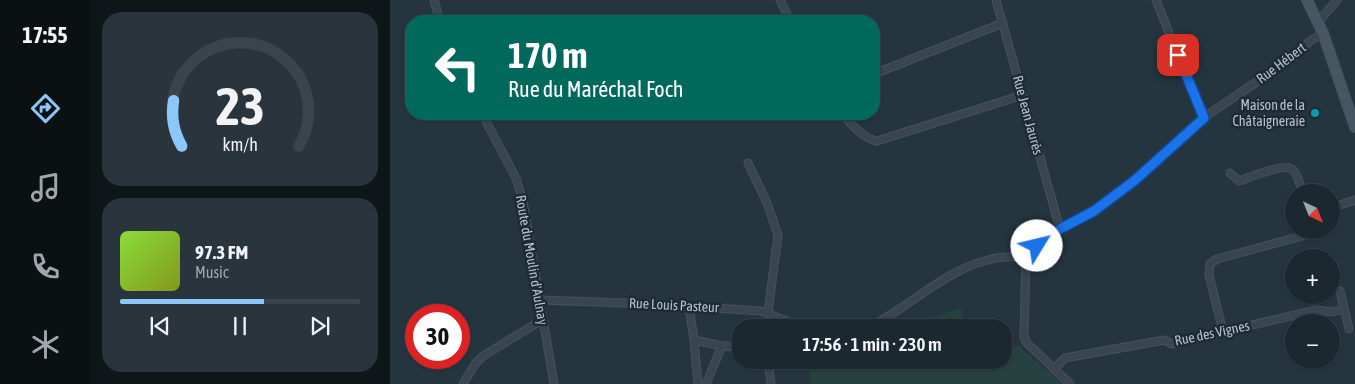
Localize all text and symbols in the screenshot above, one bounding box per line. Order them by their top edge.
text: 17:55 [22,22,68,48]
pin [1157,34,1199,76]
icon: left [425,35,490,100]
text: 170 m [508,35,587,75]
street label: Rue Hébert [1253,39,1309,87]
icon: arrive [1164,41,1192,69]
street label: Rue Jean Jaurès [1010,74,1046,156]
text: 23 [216,76,264,136]
text: Rue du Maréchal Foch [508,76,684,102]
icon: directions [28,91,63,126]
place label: Maison de la Châtaigneraie [1233,97,1305,129]
marker: Maison de la Châtaigneraie [1309,107,1321,119]
text: km/h [222,134,258,155]
icon: music [28,170,63,205]
north arrow [1285,184,1340,239]
map controls [1285,184,1340,369]
street label: Route du Moulin d'Aulnay [513,194,551,326]
position arrow [1010,219,1062,271]
text: 97.3 FM [195,241,248,263]
icon: phone [28,249,63,284]
button: + [1285,249,1340,304]
text: Music [195,263,229,281]
street label: Rue Louis Pasteur [629,295,720,315]
speed limit sign: 30 [405,304,470,369]
icon: previous [146,312,174,340]
icon: pause [226,312,254,340]
icon: next [306,312,334,340]
button: − [1285,314,1340,369]
street label: Rue des Vignes [1173,317,1251,349]
icon: climate [28,327,63,362]
text: 17:56 · 1 min · 230 m [802,333,942,355]

